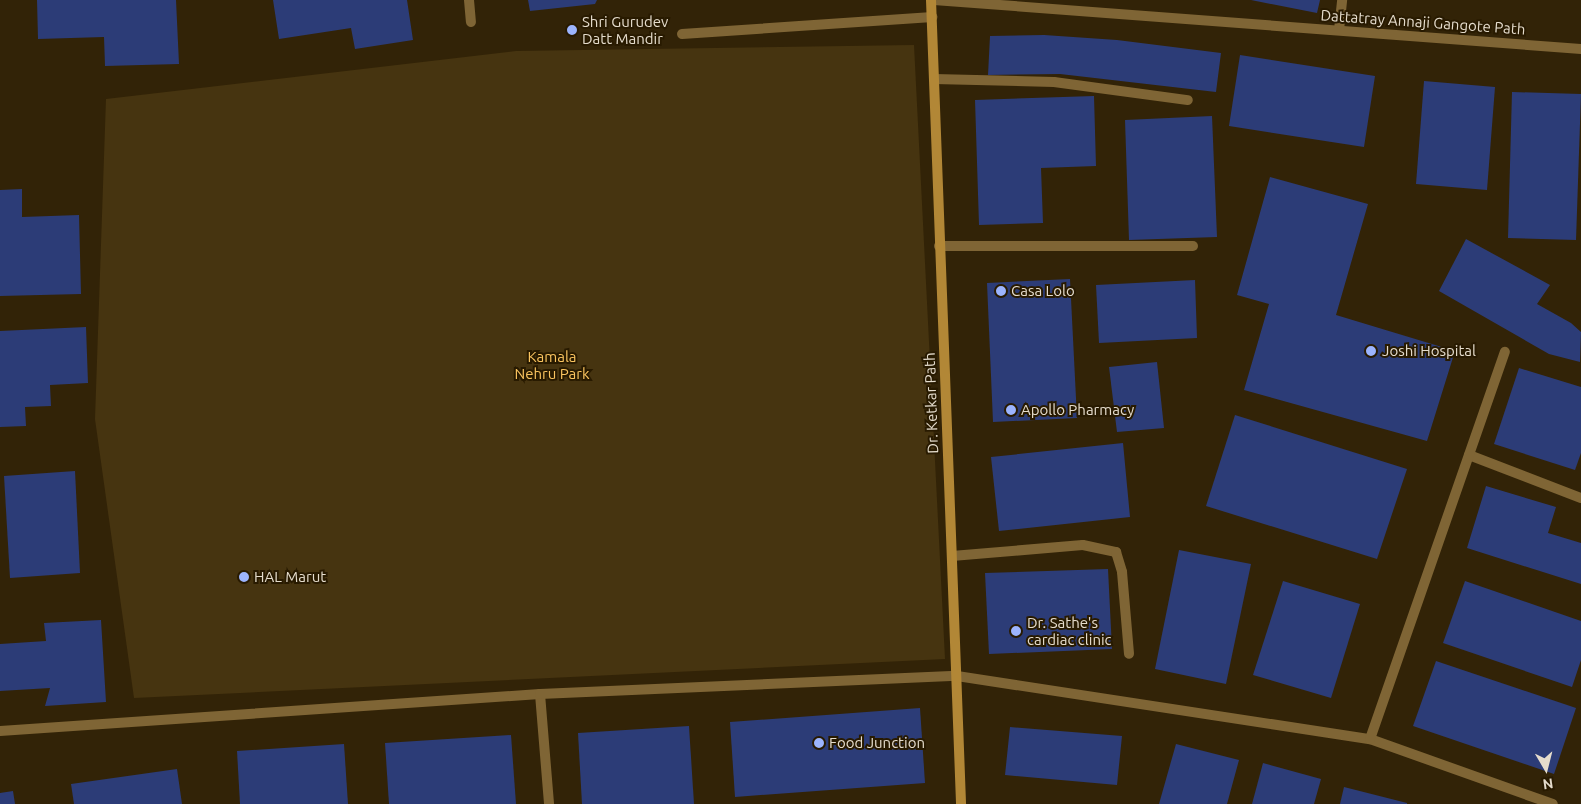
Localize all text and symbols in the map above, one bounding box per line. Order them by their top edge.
street label: Dattatray Annaji Gangote Path [1320,6,1526,38]
place label: Shri Gurudev Datt Mandir [582,12,668,47]
marker: Shri Gurudev Datt Mandir [566,24,578,36]
place label: Casa Lolo [1011,282,1075,300]
marker: Casa Lolo [995,285,1007,297]
place label: Joshi Hospital [1382,342,1476,360]
marker: Joshi Hospital [1364,344,1378,358]
park label: Kamala Nehru Park [514,347,590,382]
street label: Dr. Ketkar Path [920,352,942,454]
place label: Apollo Pharmacy [1021,401,1134,419]
marker: Apollo Pharmacy [1005,404,1017,416]
place label: HAL Marut [254,568,326,586]
marker: HAL Marut [238,571,250,583]
place label: Dr. Sathe's cardiac clinic [1027,613,1112,648]
marker: Dr. Sathe's cardiac clinic [1009,624,1023,638]
place label: Food Junction [829,734,925,752]
marker: Food Junction [813,737,825,749]
north arrow [1521,744,1571,794]
text: N [1542,775,1554,793]

